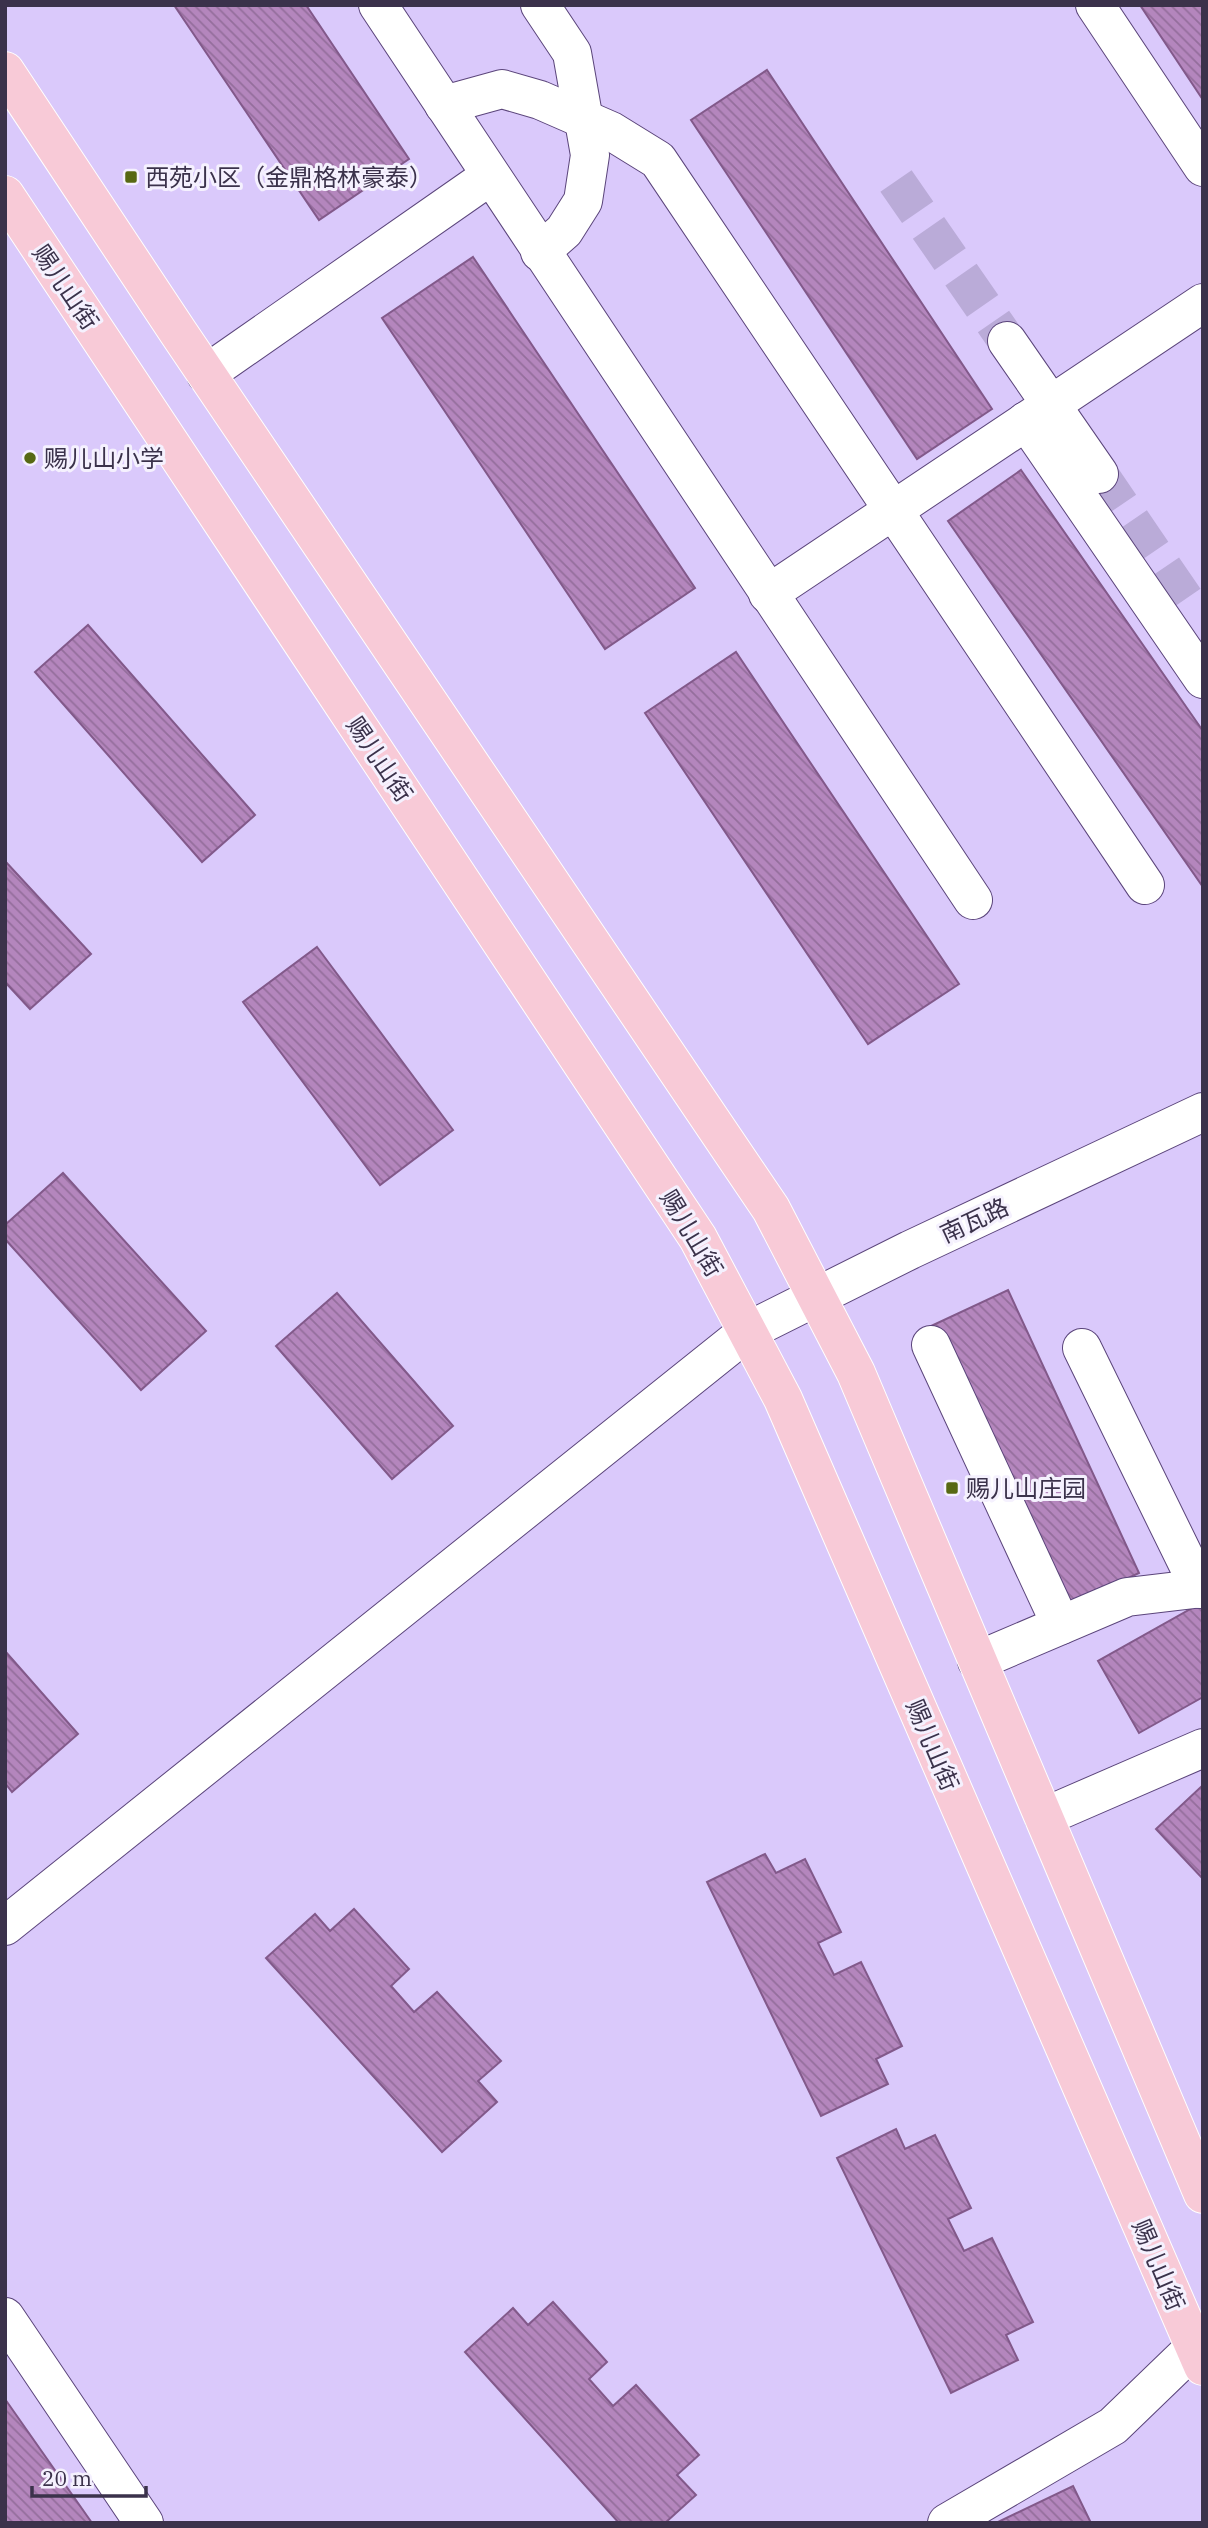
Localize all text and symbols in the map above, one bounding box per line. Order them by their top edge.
place label: 西苑小区（金鼎格林豪泰） [145,161,433,193]
marker: 西苑小区（金鼎格林豪泰） [123,169,139,185]
street label: 赐儿山街 [26,238,106,336]
place label: 赐儿山小学 [44,442,164,474]
marker: 赐儿山小学 [22,450,38,466]
street label: 赐儿山街 [340,710,420,808]
street label: 赐儿山街 [654,1184,730,1282]
street label: 南瓦路 [935,1190,1013,1250]
place label: 赐儿山庄园 [966,1472,1086,1504]
marker: 赐儿山庄园 [944,1480,960,1496]
street label: 赐儿山街 [900,1695,966,1795]
street label: 赐儿山街 [1126,2215,1192,2315]
scale bar [32,2454,145,2498]
text: 20 m [42,2464,92,2492]

